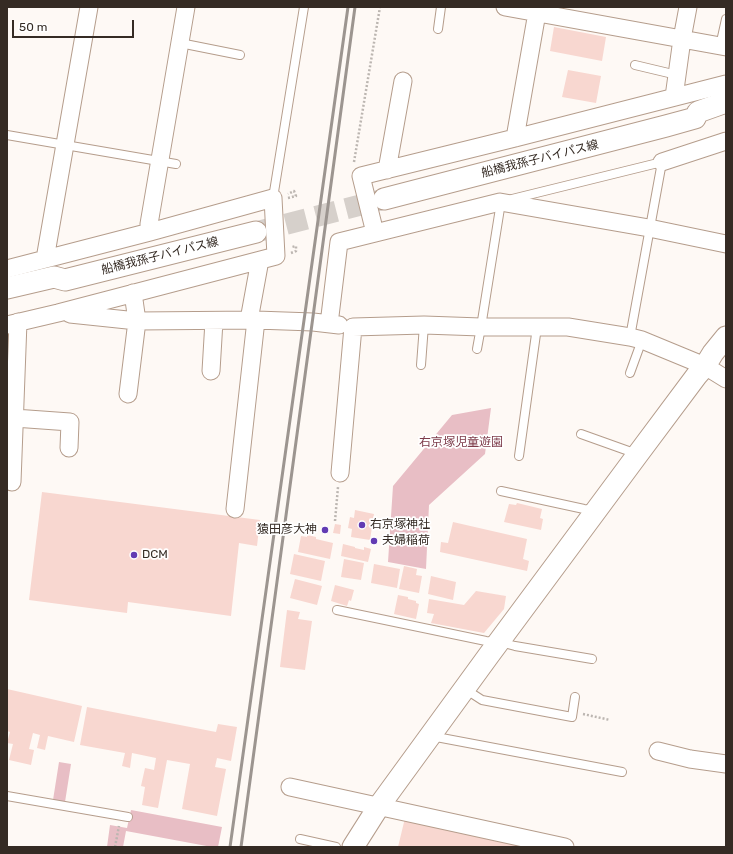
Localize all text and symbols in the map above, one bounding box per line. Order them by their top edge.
scale bar [14,12,136,38]
text: 50 m [19,20,47,34]
street label: 船橋我孫子バイパス線 [480,137,600,181]
street label: 船橋我孫子バイパス線 [100,234,220,278]
park label: 右京塚児童遊園 [419,436,503,450]
place label: 右京塚神社 [370,518,430,532]
marker: 右京塚神社 [357,520,367,530]
place label: 猿田彦大神 [257,523,317,537]
marker: 猿田彦大神 [320,525,330,535]
place label: 夫婦稲荷 [382,534,430,548]
marker: 夫婦稲荷 [369,536,379,546]
place label: DCM [142,548,168,562]
marker: DCM [129,550,139,560]

